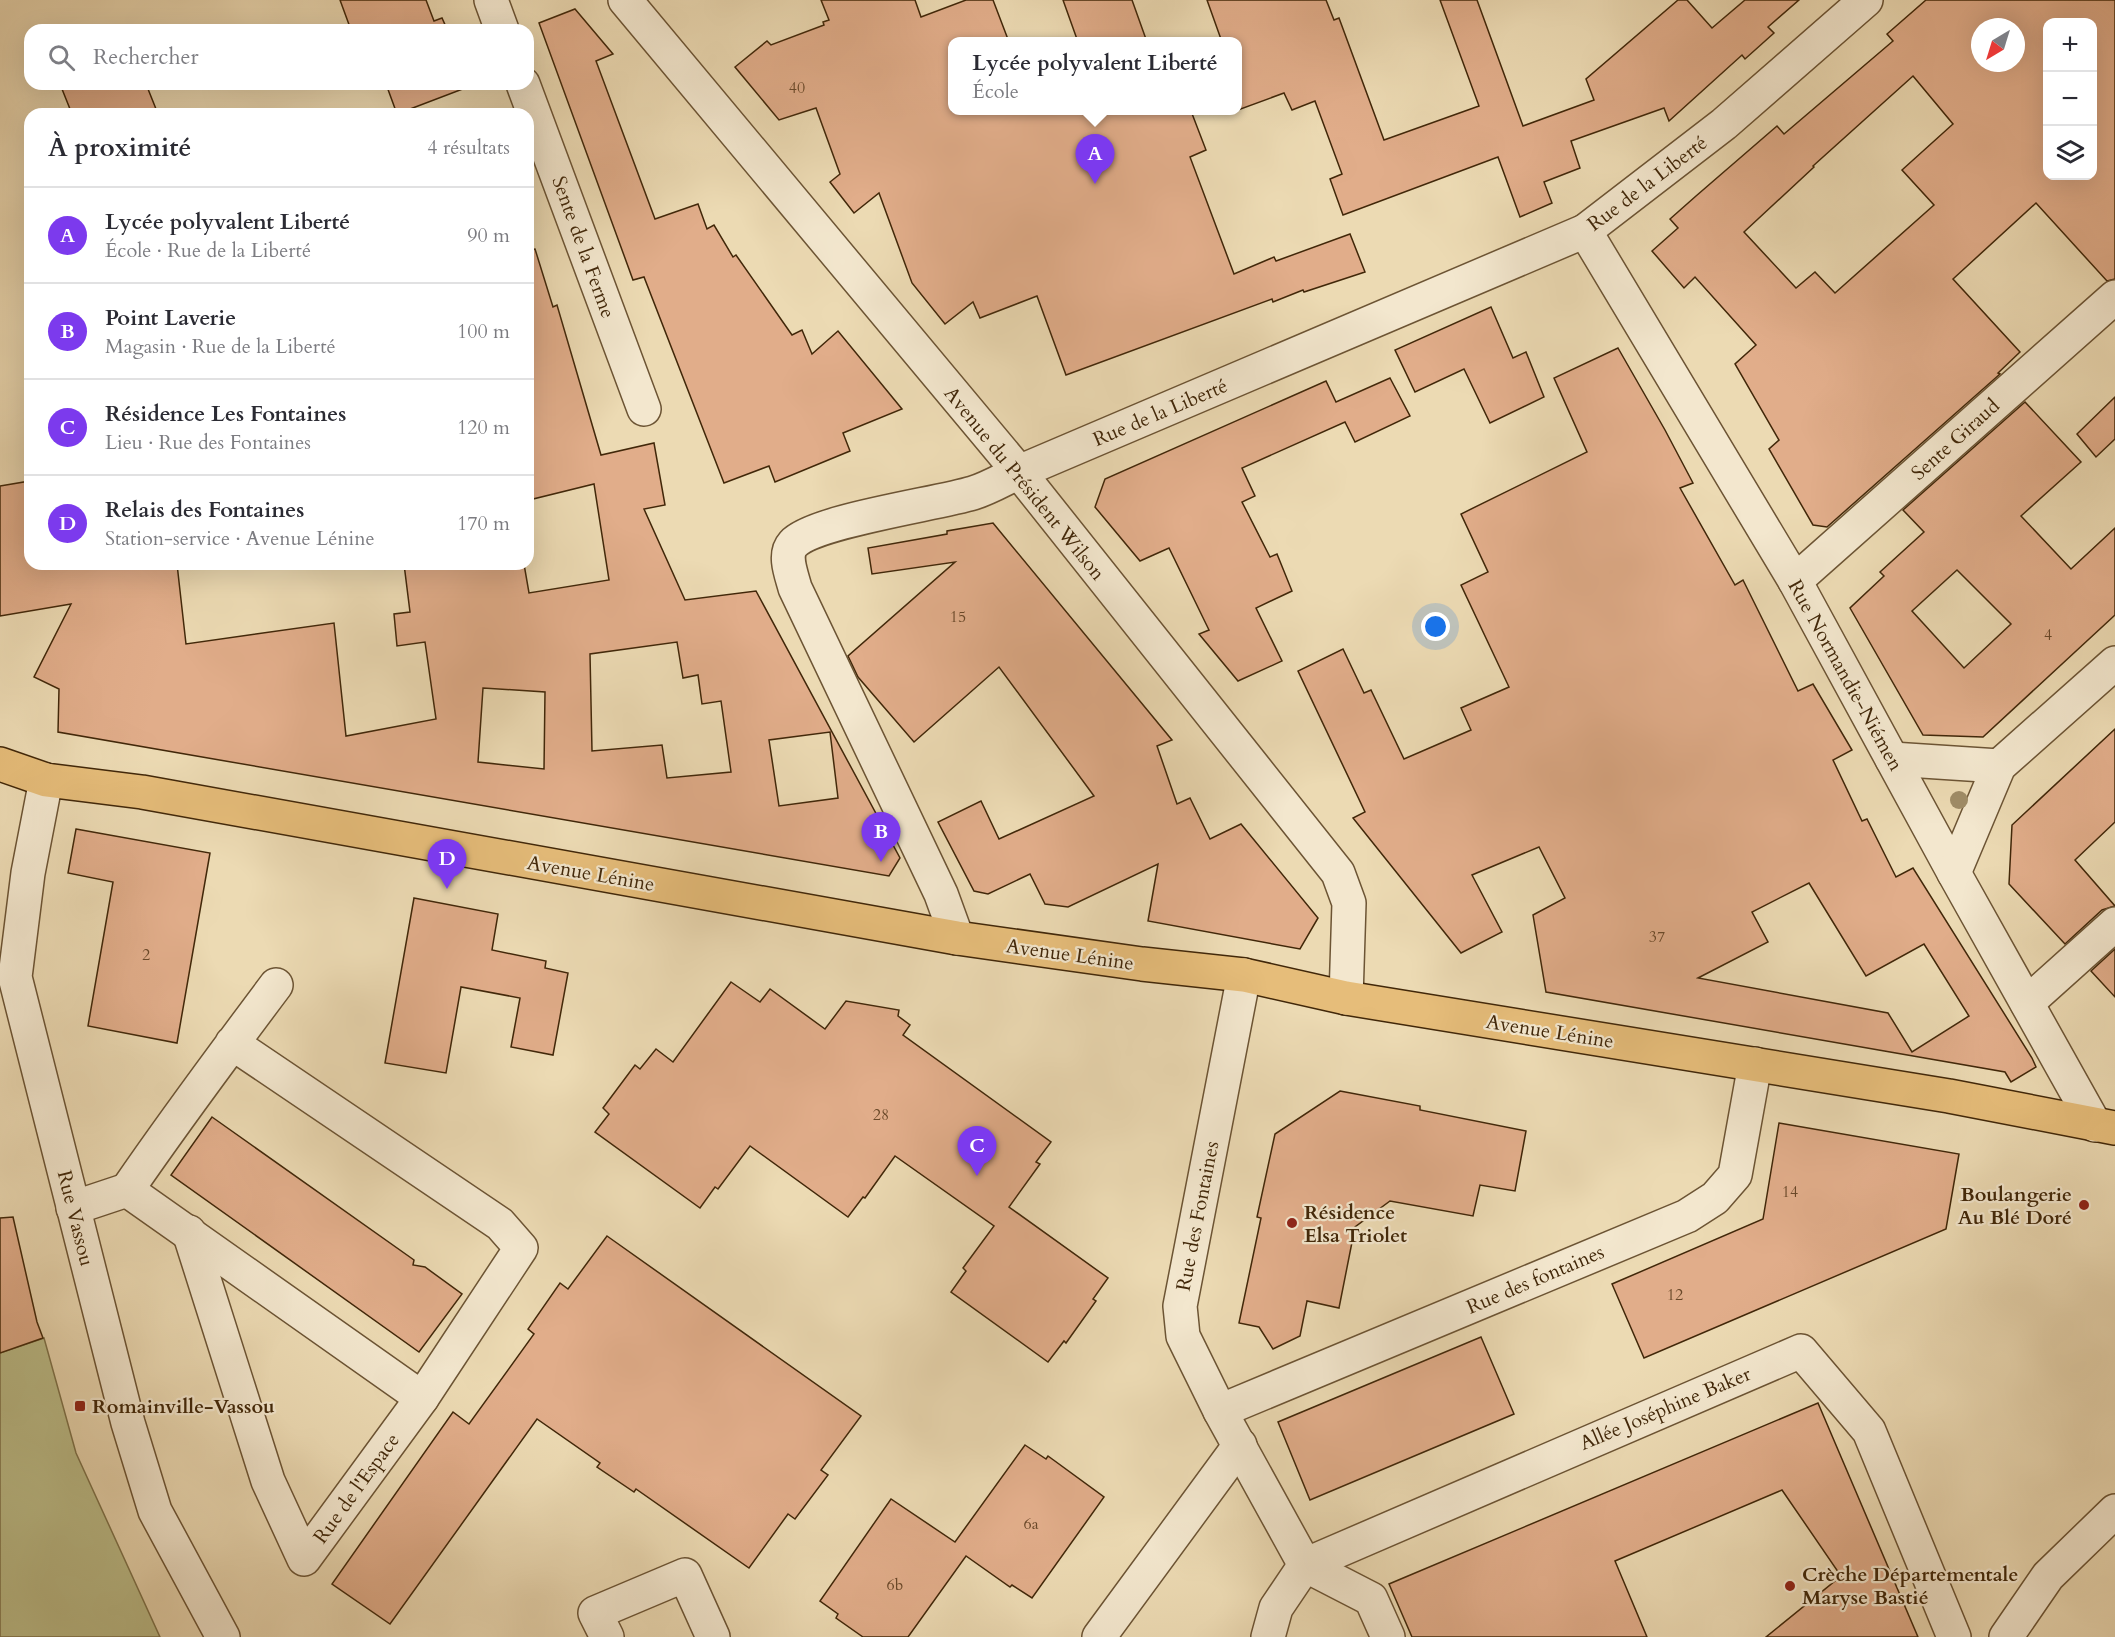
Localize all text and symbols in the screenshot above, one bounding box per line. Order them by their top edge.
north arrow [1971,18,2025,72]
map controls [2043,18,2097,180]
button: + [2043,18,2097,72]
search box [24,24,534,90]
popup [948,37,1242,115]
icon: search [45,41,78,74]
text: Rechercher [93,42,198,72]
text: Lycée polyvalent Liberté [972,48,1218,78]
button: − [2043,72,2097,126]
house number: 40 [789,77,805,99]
text: École [972,78,1019,105]
button: layers [2043,126,2097,180]
street label: Rue de la Liberté [1582,129,1713,237]
text: À proximité [48,130,191,165]
text: 4 résultats [427,134,510,161]
pin: A [1076,134,1114,184]
street label: Sente de la Ferme [545,172,622,322]
text: Lycée polyvalent Liberté [105,207,350,237]
text: A [60,222,75,249]
text: 90 m [467,222,510,249]
text: École · Rue de la Liberté [105,237,311,264]
text: Point Laverie [105,303,236,333]
text: B [60,318,75,345]
text: 100 m [457,318,510,345]
text: Magasin · Rue de la Liberté [105,333,336,360]
street label: Rue de la Liberté [1089,372,1232,453]
street label: Avenue du Président Wilson [938,381,1112,586]
street label: Sente Giraud [1905,392,2006,486]
text: Résidence Les Fontaines [105,399,346,429]
text: C [60,414,75,441]
text: 120 m [457,414,510,441]
text: Lieu · Rue des Fontaines [105,429,311,456]
text: Relais des Fontaines [105,495,304,525]
text: D [59,510,76,537]
text: 170 m [457,510,510,537]
text: Station-service · Avenue Lénine [105,525,375,552]
street label: Rue Normandie-Niémen [1782,575,1910,776]
house number: 15 [950,606,966,628]
your location [1421,612,1450,641]
house number: 4 [2044,624,2052,646]
pin: B [862,812,900,862]
pin: D [428,840,466,889]
street label: Avenue Lénine [525,849,657,898]
house number: 37 [1649,926,1665,948]
street label: Avenue Lénine [1004,932,1136,977]
house number: 2 [142,944,150,966]
street label: Avenue Lénine [1484,1008,1616,1055]
house number: 28 [873,1104,889,1126]
pin: C [958,1126,996,1176]
street label: Rue des Fontaines [1170,1139,1225,1293]
street label: Rue Vassou [51,1167,100,1269]
house number: 14 [1782,1181,1798,1203]
place label: Boulangerie Au Blé Doré [1958,1181,2072,1231]
marker: Boulangerie Au Blé Doré [2077,1198,2091,1212]
place label: Résidence Elsa Triolet [1304,1199,1407,1249]
marker: Résidence Elsa Triolet [1285,1216,1299,1230]
street label: Rue des fontaines [1462,1238,1608,1321]
house number: 12 [1667,1284,1683,1306]
street label: Allée Joséphine Baker [1575,1360,1756,1457]
place label: Romainville-Vassou [92,1393,275,1420]
marker: Romainville-Vassou [73,1399,87,1413]
street label: Rue de l'Espace [307,1428,406,1549]
house number: 6a [1023,1513,1039,1535]
place label: Crèche Départementale Maryse Bastié [1802,1561,2018,1611]
house number: 6b [887,1574,903,1596]
marker: Crèche Départementale Maryse Bastié [1783,1579,1797,1593]

